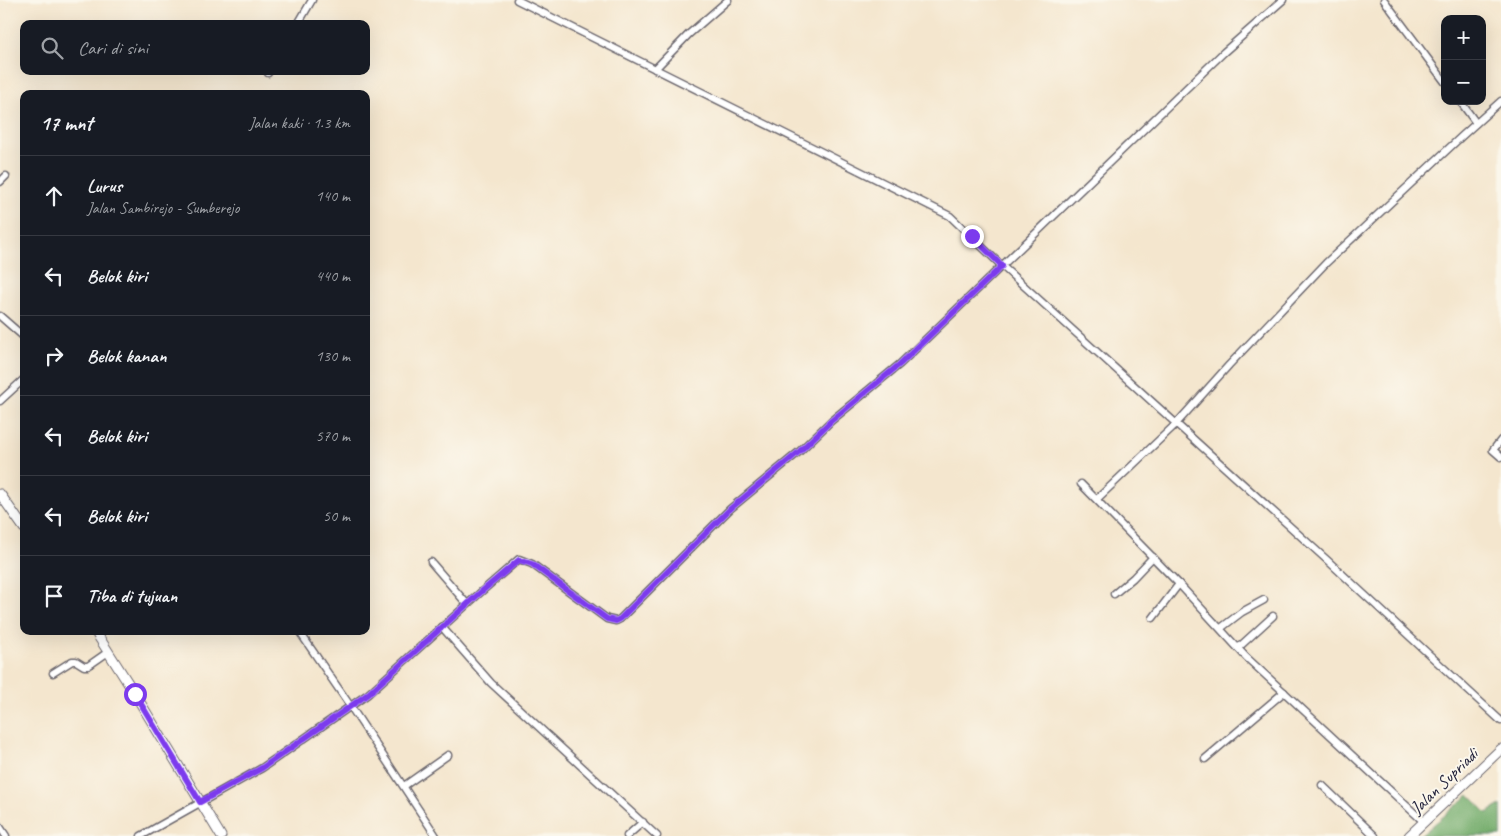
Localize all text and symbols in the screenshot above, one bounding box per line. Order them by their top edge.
map controls [1441,15,1486,105]
button: + [1441,15,1486,60]
search box [20,20,370,75]
icon: search [38,34,66,62]
text: Cari di sini [78,36,148,60]
button: − [1441,60,1486,105]
text: 17 mnt [40,110,92,136]
text: Jalan kaki · 1.3 km [249,113,350,133]
text: Lurus [87,174,122,198]
icon: ahead [40,182,68,210]
text: 140 m [316,186,350,206]
text: Jalan Sambirejo - Sumberejo [87,198,239,218]
route end [961,225,984,248]
icon: left [40,262,68,290]
text: Belok kiri [87,264,147,288]
text: 440 m [316,266,350,286]
icon: right [40,342,68,370]
text: Belok kanan [87,344,166,368]
text: 130 m [316,346,350,366]
icon: left [40,422,68,450]
text: Belok kiri [87,424,147,448]
text: 570 m [316,426,350,446]
icon: left [40,502,68,530]
text: Belok kiri [87,504,147,528]
text: 50 m [323,506,350,526]
icon: arrive [40,582,68,610]
text: Tiba di tujuan [87,584,177,608]
route start [124,683,147,706]
street label: Jalan Supriadi [1405,741,1484,819]

